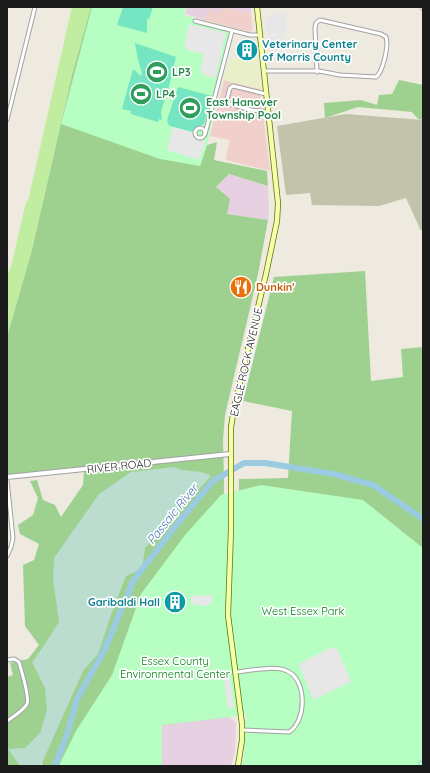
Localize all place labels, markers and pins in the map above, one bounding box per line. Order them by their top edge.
building icon: Veterinary Center of Morris County [234,37,260,63]
place label: Veterinary Center of Morris County [262,37,358,64]
sports icon: LP3 [144,59,170,85]
place label: LP3 [172,65,191,79]
sports icon: LP4 [128,81,154,107]
place label: LP4 [156,87,176,101]
sports icon: East Hanover Township Pool [177,95,203,121]
place label: East Hanover Township Pool [206,95,281,122]
restaurant icon: Dunkin' [228,274,254,300]
place label: Dunkin' [256,280,295,294]
building icon: Garibaldi Hall [162,589,188,615]
place label: Garibaldi Hall [88,595,160,609]

